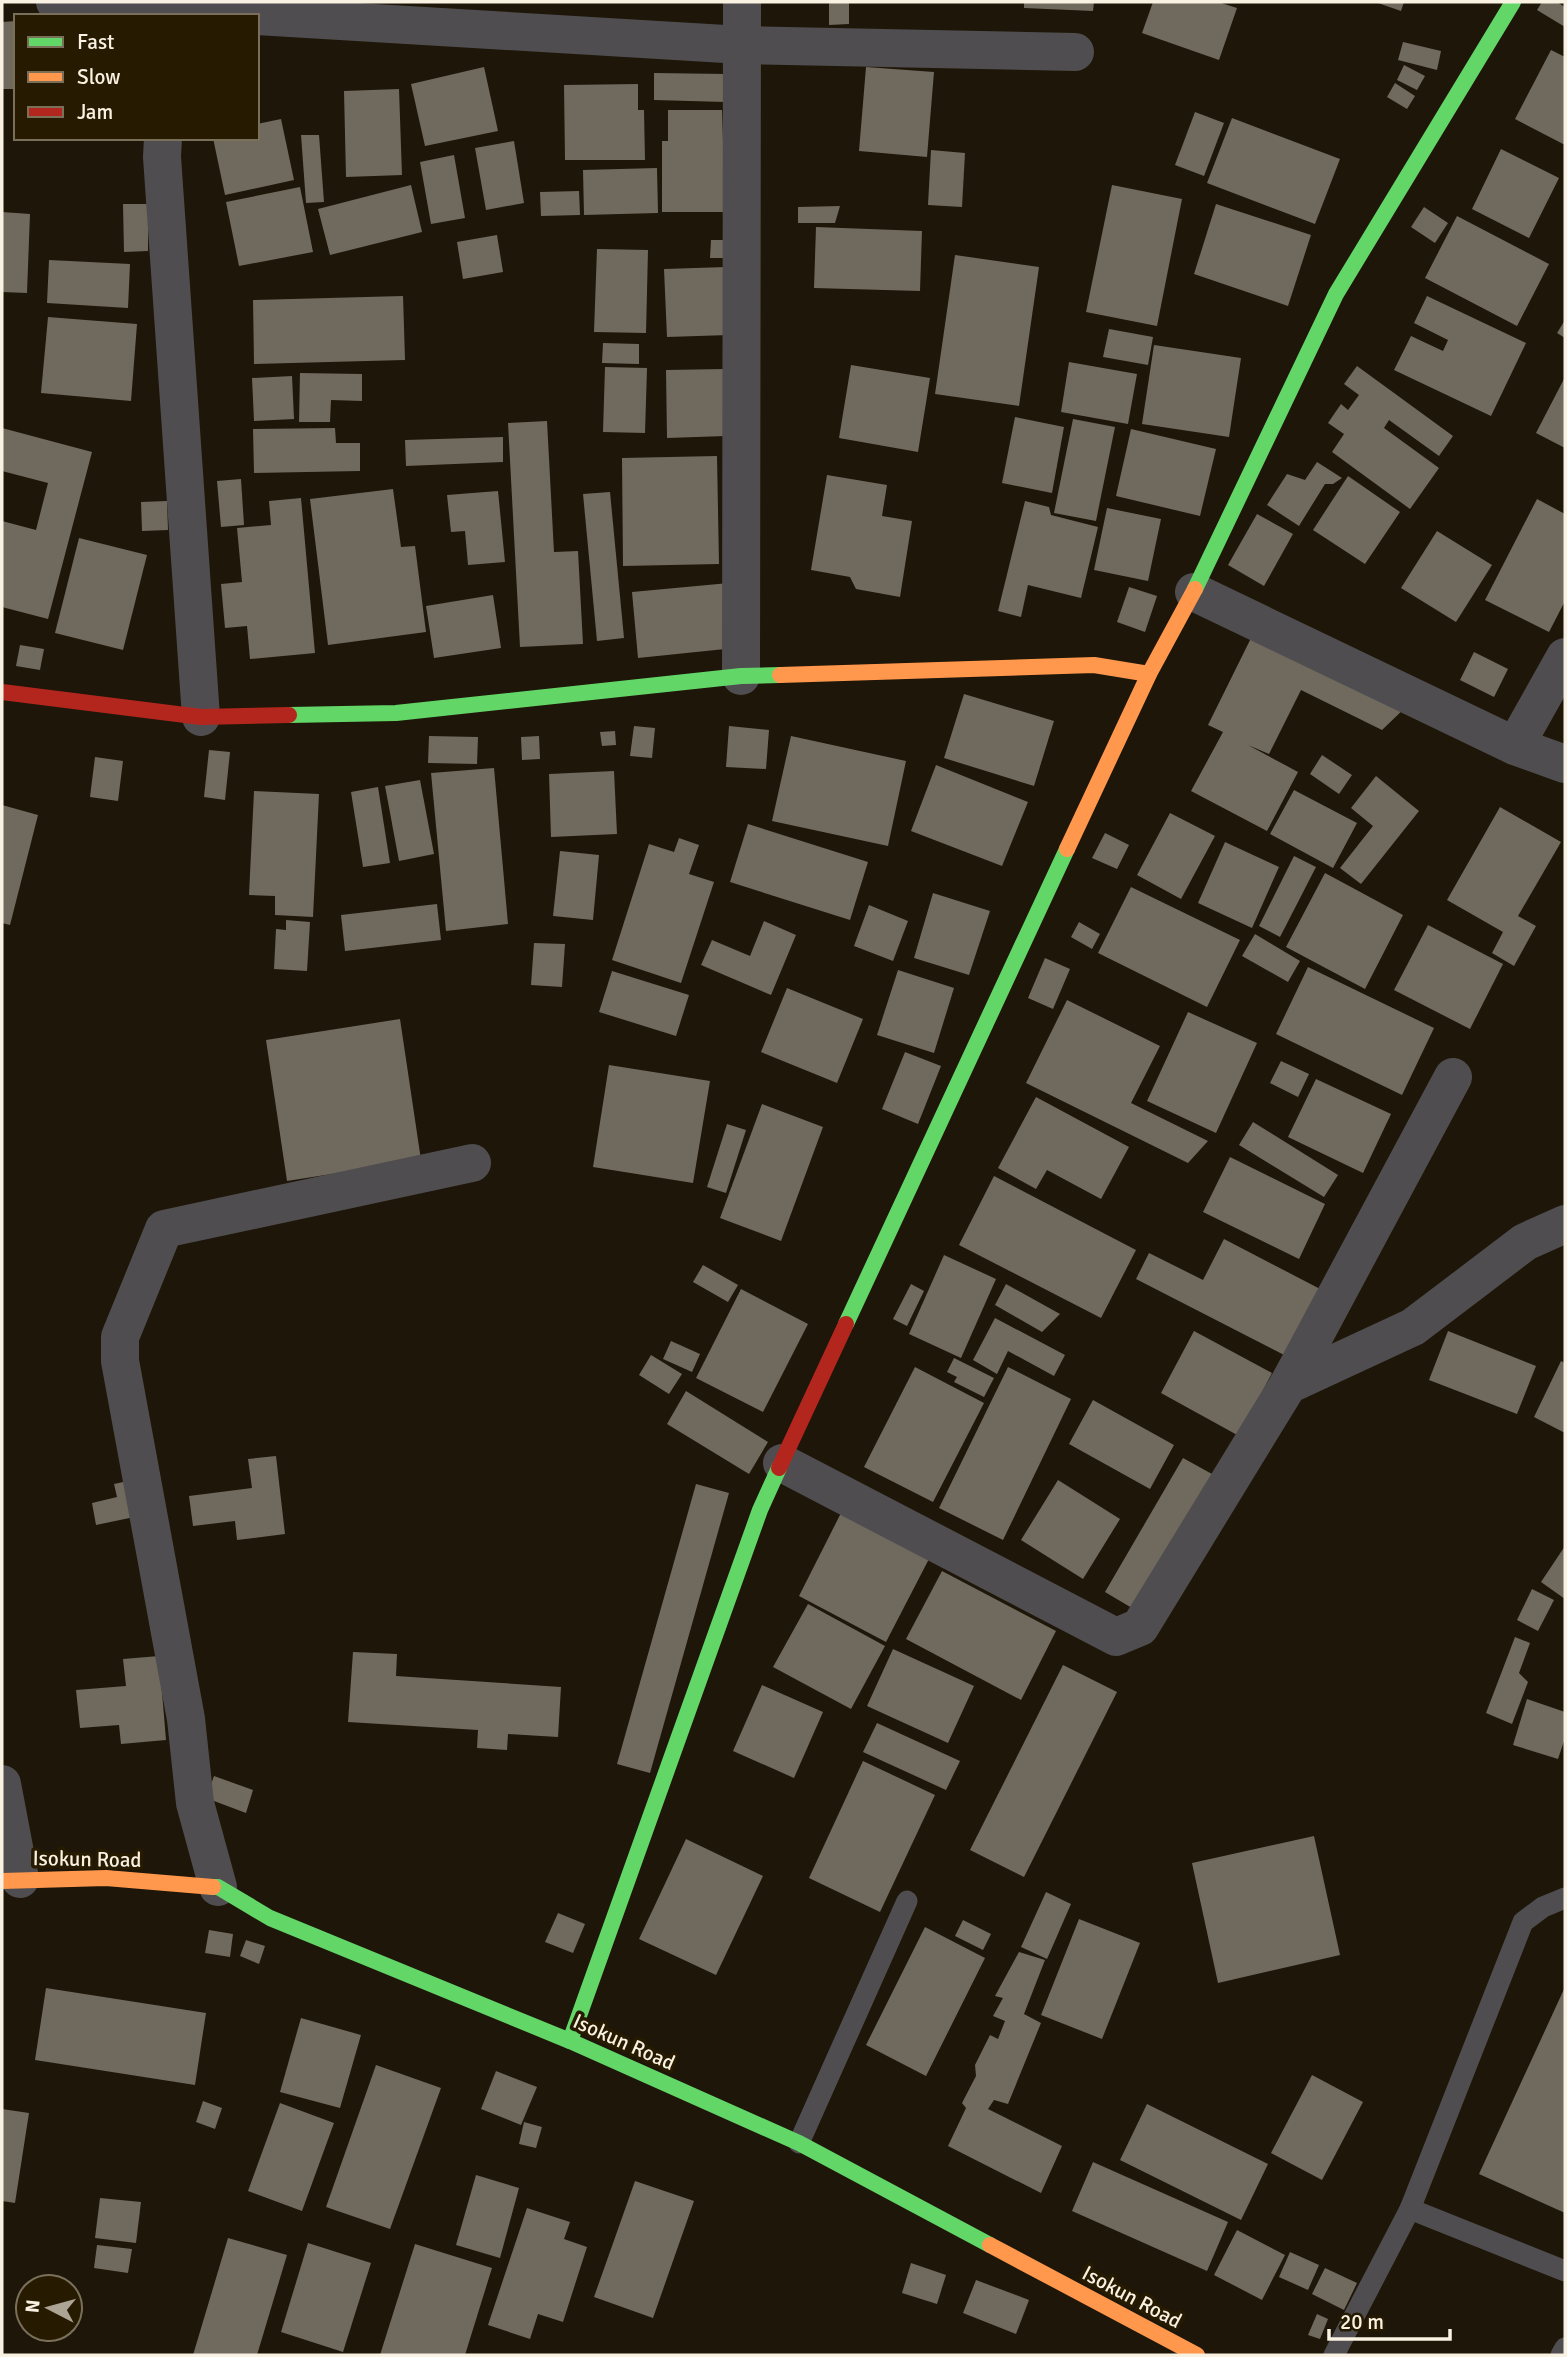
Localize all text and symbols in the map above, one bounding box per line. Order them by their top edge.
legend [14,14,259,140]
text: Fast [77,29,114,55]
text: Slow [77,64,121,90]
text: Jam [77,99,113,125]
street label: Isokun Road [32,1845,142,1873]
street label: Isokun Road [569,2008,679,2076]
street label: Isokun Road [1078,2260,1186,2334]
north arrow [14,2273,84,2343]
scale bar [1329,2298,1450,2342]
text: N [20,2299,46,2314]
text: 20 m [1340,2309,1384,2335]

